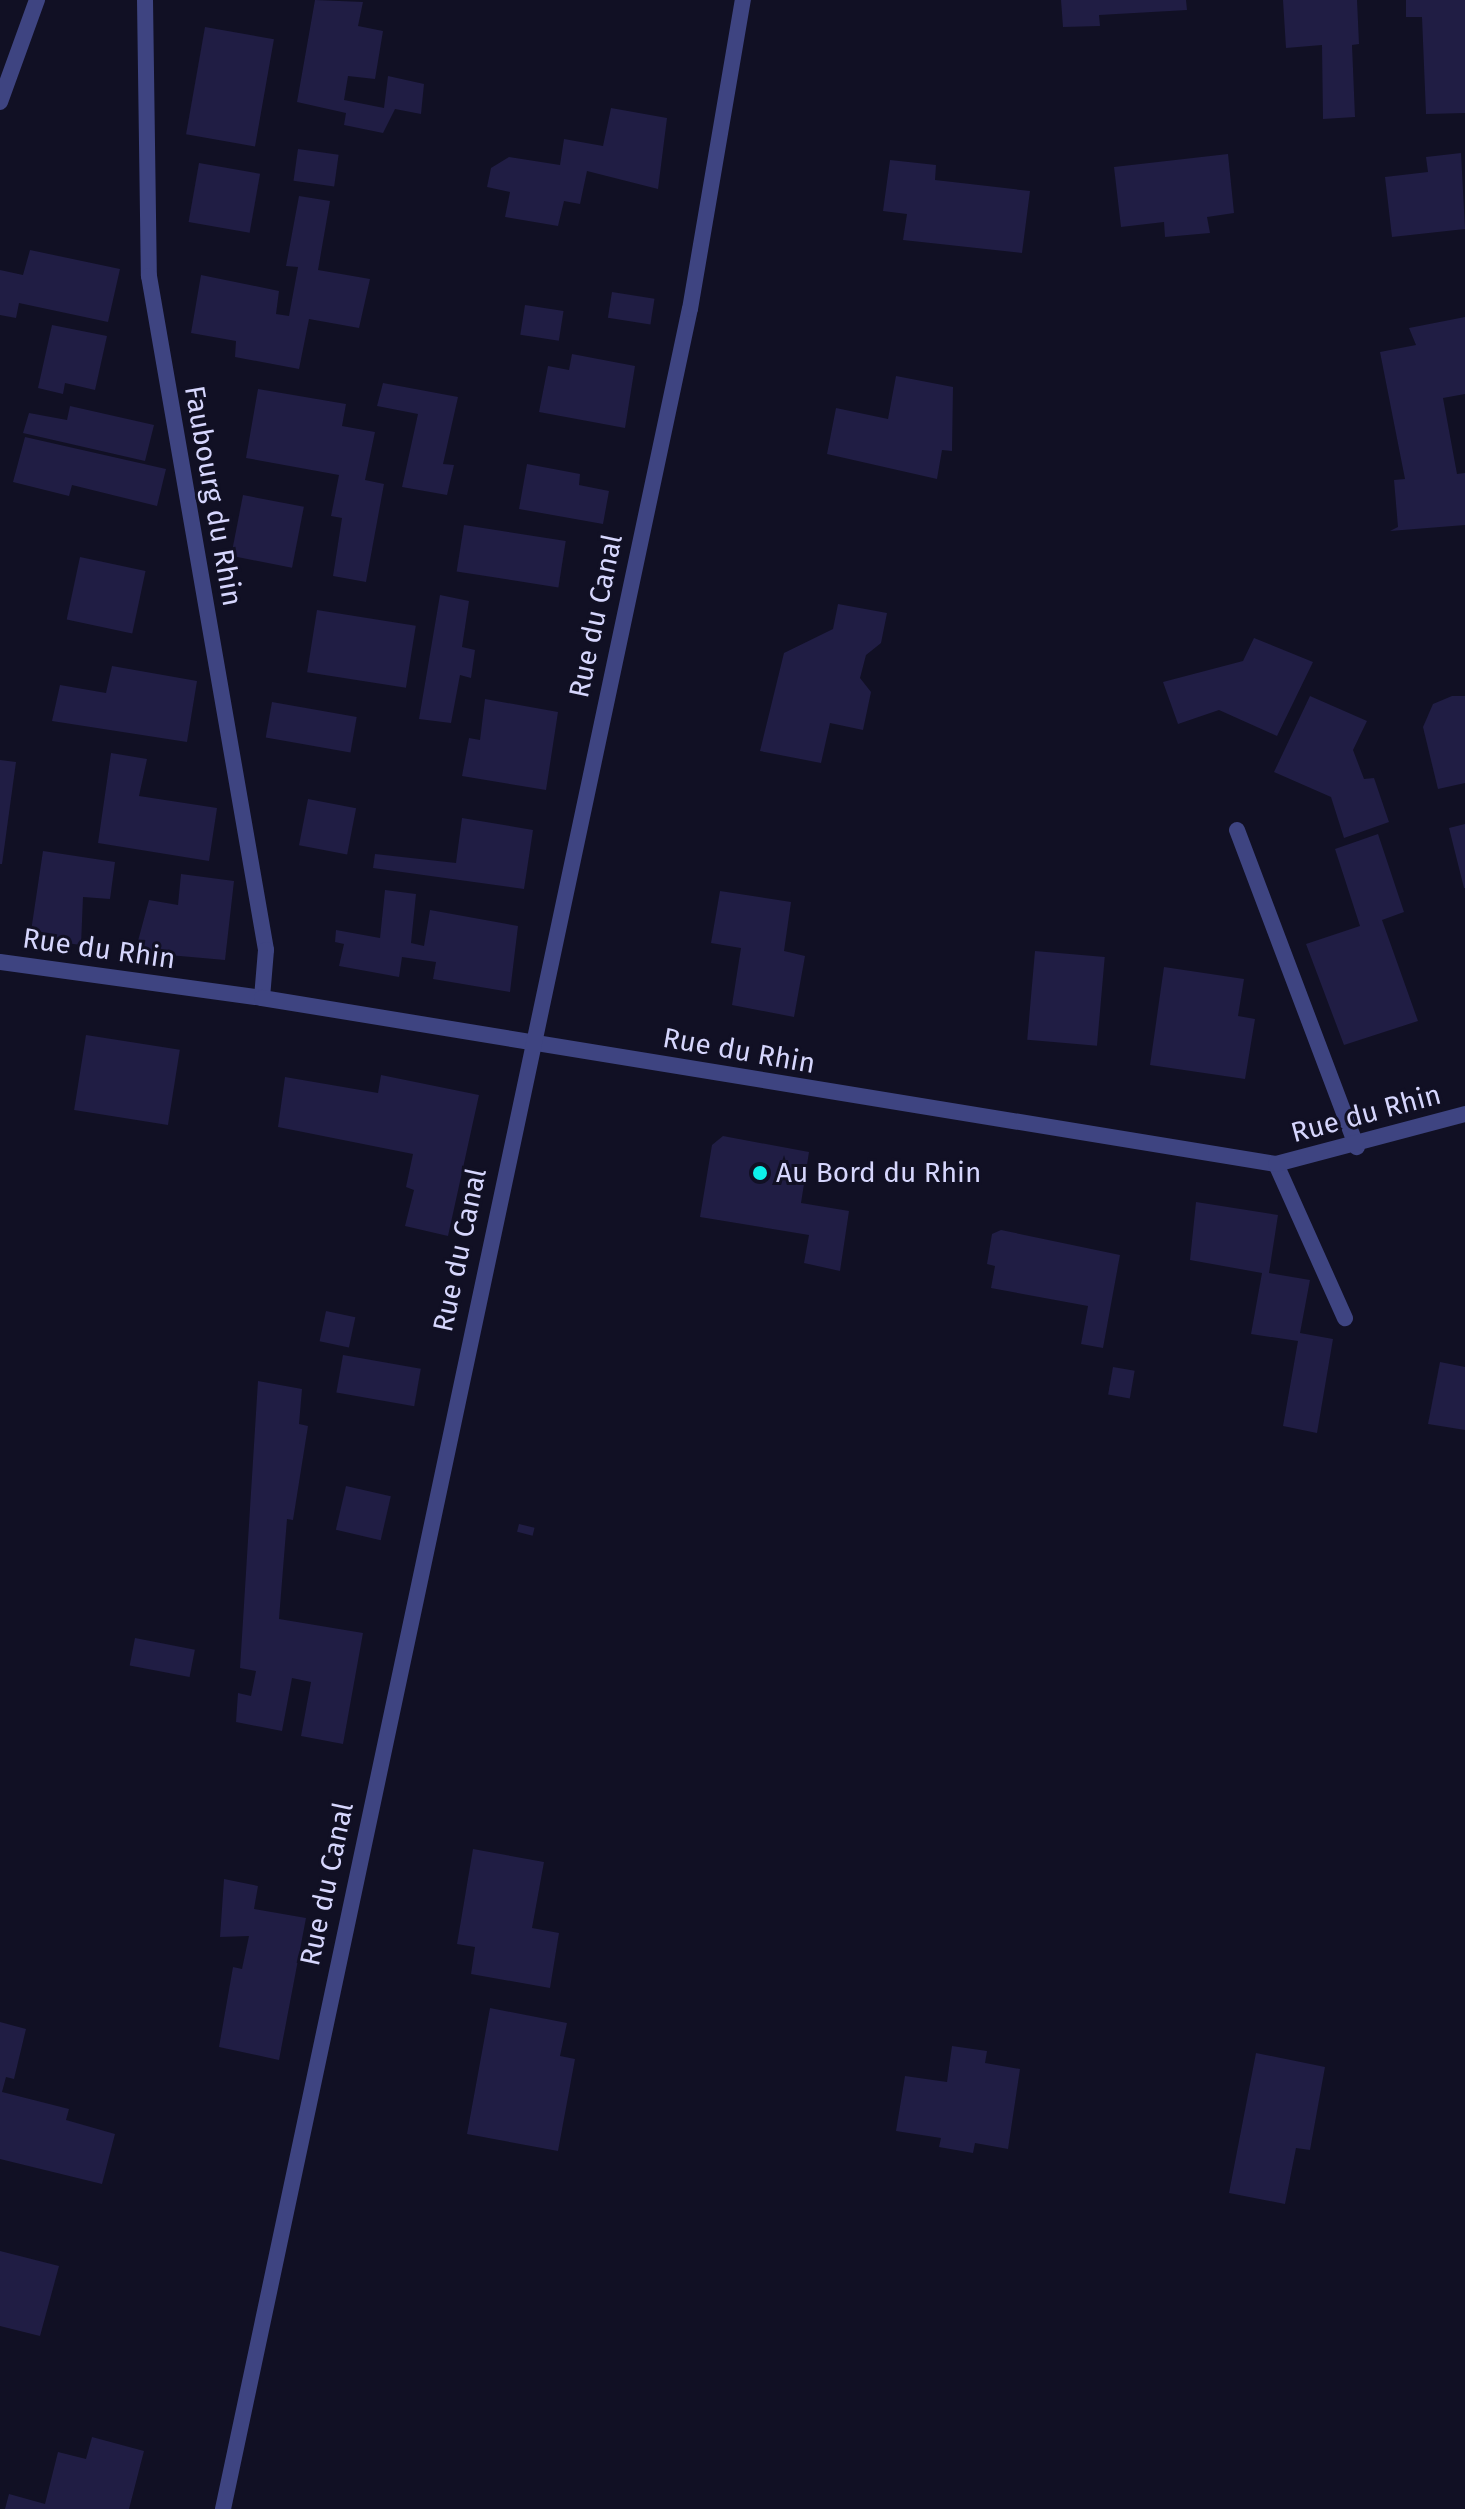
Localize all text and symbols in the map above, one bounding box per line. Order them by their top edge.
street label: Faubourg du Rhin [177,383,249,609]
street label: Rue du Canal [562,531,630,701]
street label: Rue du Rhin [20,922,178,976]
street label: Rue du Rhin [660,1021,818,1081]
street label: Rue du Rhin [1287,1078,1445,1150]
place label: Au Bord du Rhin [776,1156,981,1190]
marker: Au Bord du Rhin [751,1164,769,1182]
street label: Rue du Canal [426,1165,494,1335]
street label: Rue du Canal [293,1799,361,1969]

